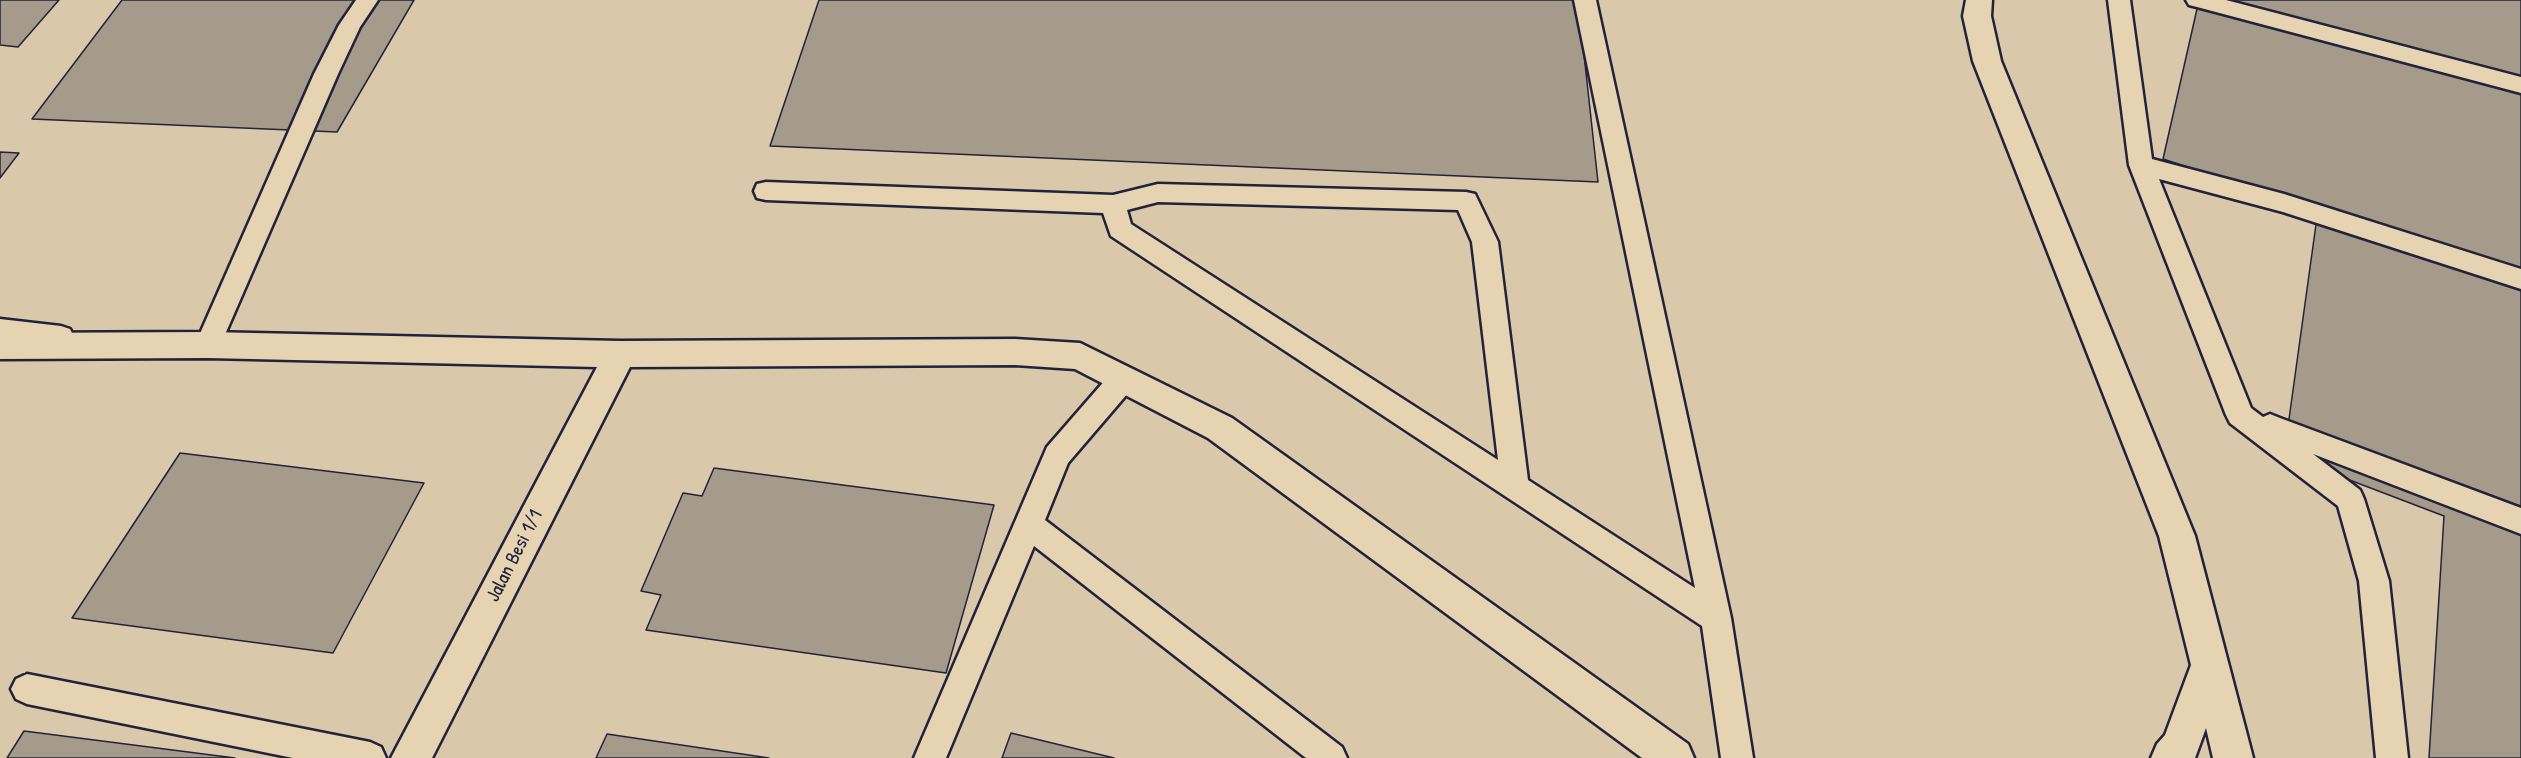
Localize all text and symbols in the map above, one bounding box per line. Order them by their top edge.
street label: Jalan Besi 1/1 [482,506,548,606]

